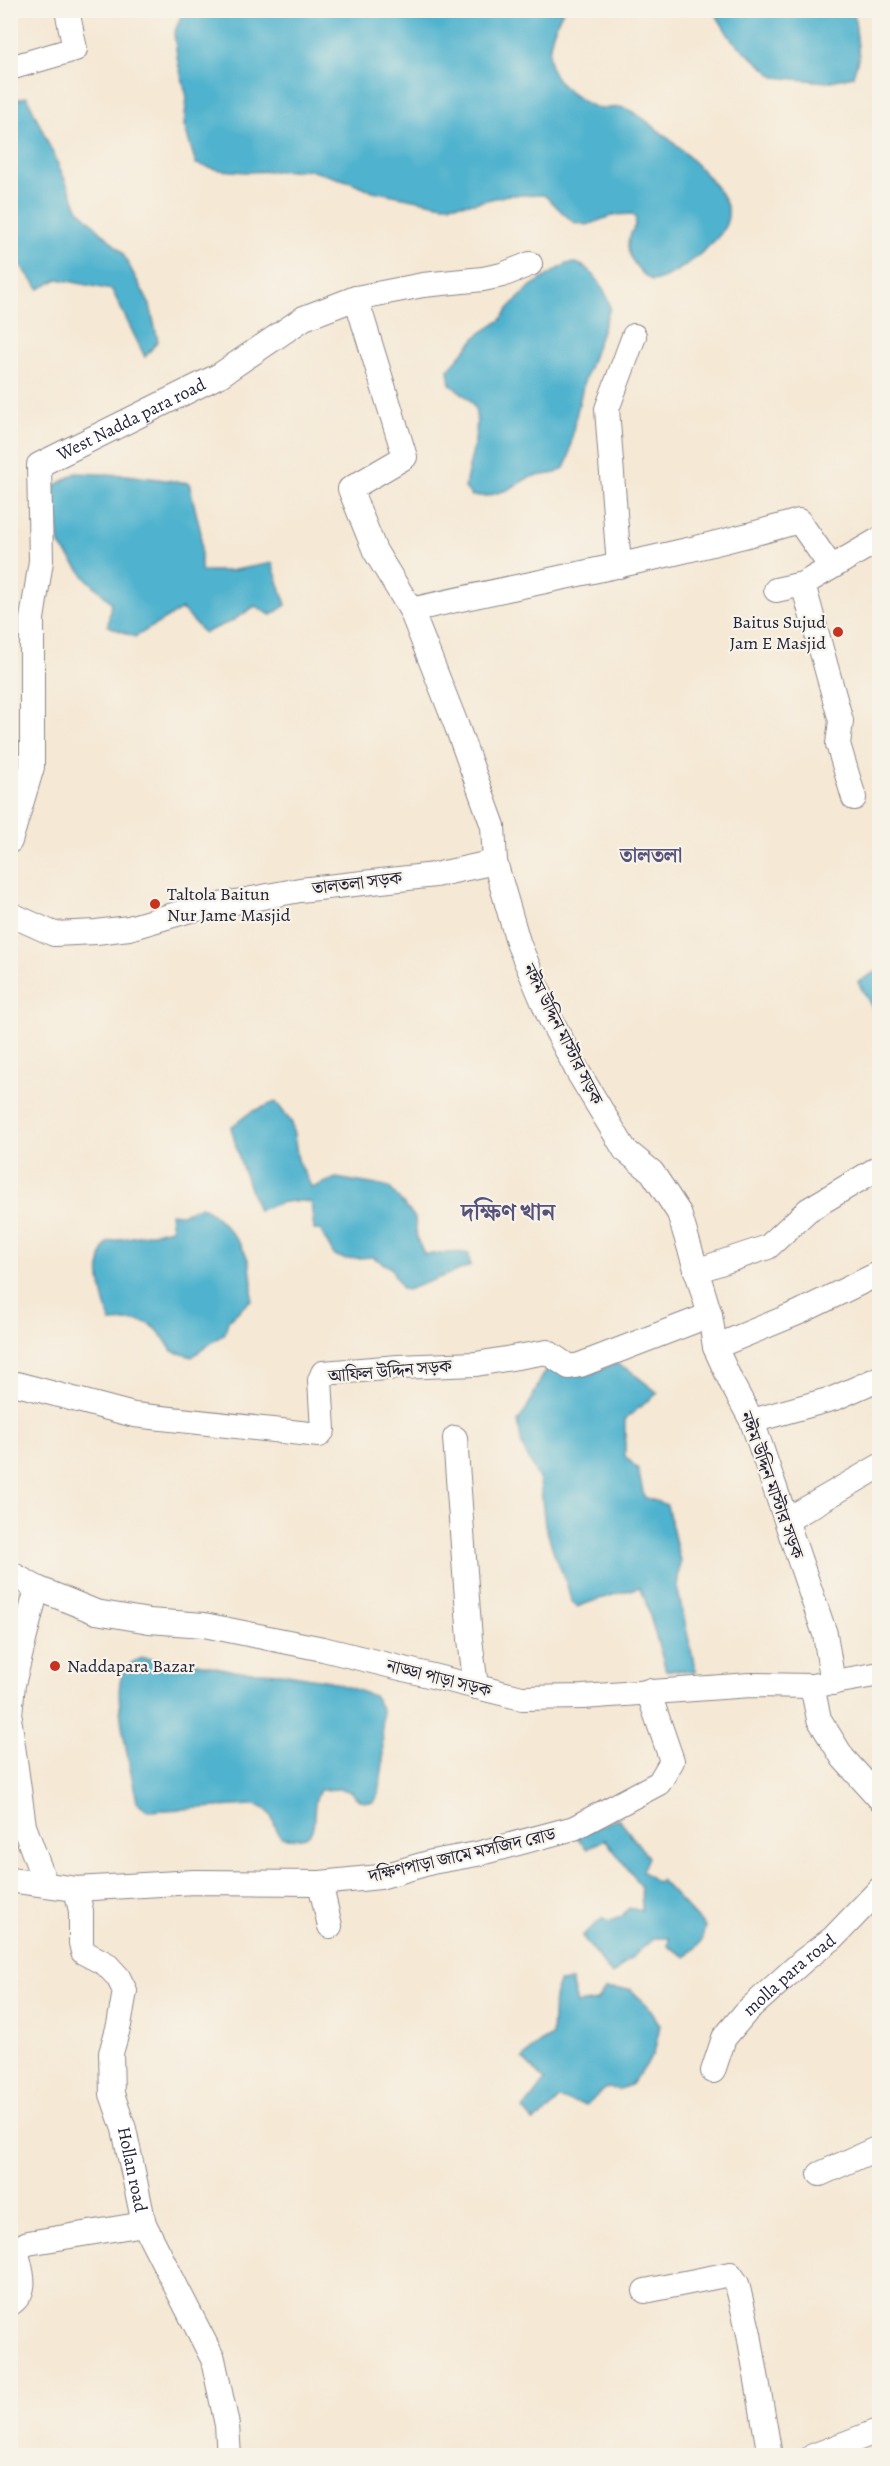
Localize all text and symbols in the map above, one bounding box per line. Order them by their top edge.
street label: West Nadda para road [52,372,210,467]
place label: Baitus Sujud Jam E Masjid [730,610,826,655]
marker: Baitus Sujud Jam E Masjid [831,625,845,639]
district label: তালতলা [619,842,682,869]
street label: তালতলা সড়ক [310,865,405,901]
place label: Taltola Baitun Nur Jame Masjid [167,882,291,927]
marker: Taltola Baitun Nur Jame Masjid [148,897,162,911]
street label: নঈম উদ্দিন মাস্টার সড়ক [517,959,609,1110]
district label: দক্ষিণ খান [460,1196,557,1228]
street label: আফিল উদ্দিন সড়ক [326,1354,454,1388]
street label: নঈম উদ্দিন মাস্টার সড়ক [734,1407,810,1563]
street label: নাড্ডা পাড়া সড়ক [383,1653,495,1703]
place label: Naddapara Bazar [67,1654,195,1678]
marker: Naddapara Bazar [48,1659,62,1673]
street label: দক্ষিণপাড়া জামে মসজিদ রোড [365,1822,559,1888]
street label: molla para road [738,1928,841,2021]
street label: Hollan road [112,2125,153,2215]

